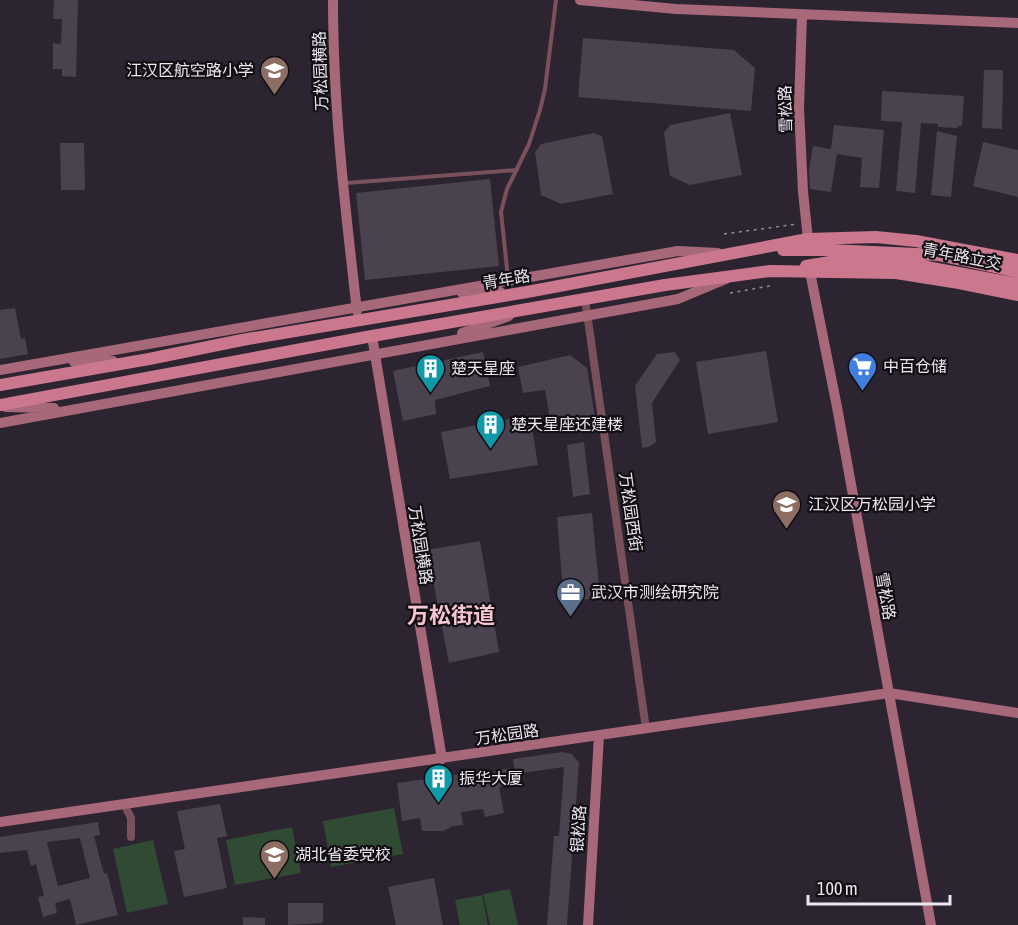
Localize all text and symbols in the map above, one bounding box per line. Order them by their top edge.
street label: 万松园横路 [310,31,330,111]
school or university icon: 江汉区航空路小学 [259,54,291,96]
place label: 江汉区航空路小学 [126,61,254,79]
street label: 雪松路 [776,85,794,133]
street label: 青年路立交 [921,240,1003,272]
street label: 青年路 [481,266,531,292]
supermarket icon: 中百仓储 [846,350,878,392]
building icon: 楚天星座 [414,352,446,394]
place label: 中百仓储 [883,357,947,375]
place label: 楚天星座 [451,359,515,377]
building icon: 楚天星座还建楼 [474,408,506,450]
place label: 楚天星座还建楼 [511,415,623,433]
street label: 万松园西街 [617,471,645,553]
school or university icon: 江汉区万松园小学 [771,488,803,530]
place label: 江汉区万松园小学 [808,495,936,513]
street label: 万松园横路 [406,504,436,586]
street label: 雪松路 [873,571,899,621]
office icon: 武汉市测绘研究院 [554,576,586,618]
place label: 武汉市测绘研究院 [591,583,719,601]
district label: 万松街道 [407,602,495,628]
street label: 万松园路 [474,721,540,747]
building icon: 振华大厦 [422,762,454,804]
place label: 振华大厦 [459,769,523,787]
street label: 银松路 [567,804,589,854]
school or university icon: 湖北省委党校 [258,838,290,880]
place label: 湖北省委党校 [295,845,391,863]
scale bar [808,868,950,906]
text: 100 m [817,878,858,899]

